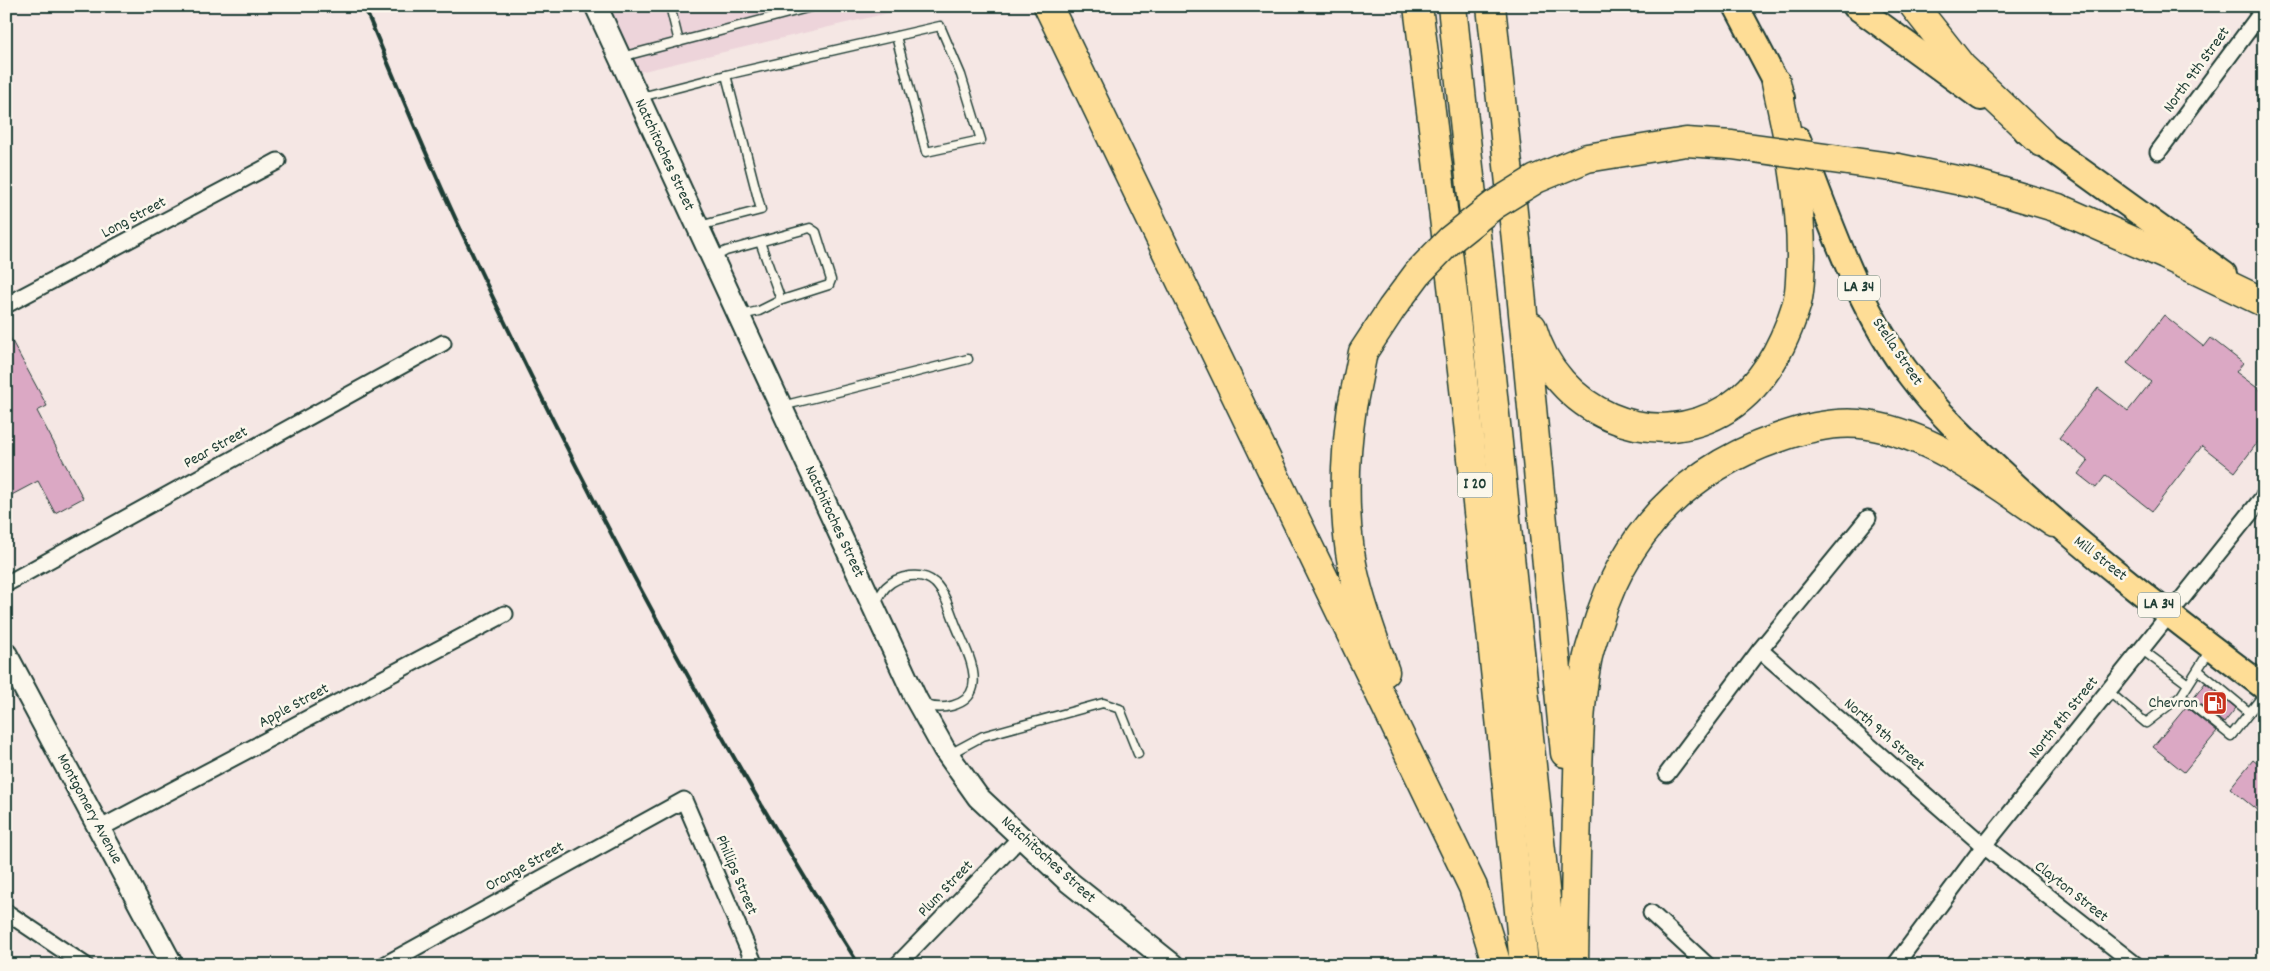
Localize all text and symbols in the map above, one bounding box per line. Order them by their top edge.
street label: North 9th Street [2158,22,2236,118]
street label: Natchitoches Street [628,95,700,215]
street label: Long Street [97,191,171,245]
road number: LA 34 [1838,276,1880,300]
street label: Stella Street [1866,313,1928,391]
street label: Pear Street [180,421,252,475]
street label: Natchitoches Street [798,462,870,582]
road number: I 20 [1458,472,1492,498]
street label: Mill Street [2068,531,2132,587]
road number: LA 34 [2138,592,2180,618]
street label: North 8th Street [2024,672,2104,764]
street label: Apple Street [255,678,333,734]
fuel station icon: Chevron [2202,690,2228,716]
place label: Chevron [2149,692,2198,715]
street label: North 9th Street [1838,693,1930,777]
street label: Montgomery Avenue [50,750,128,868]
street label: Natchitoches Street [995,811,1101,909]
street label: Phillips Street [709,832,763,919]
street label: Orange Street [482,836,569,898]
street label: Plum Street [913,855,979,923]
street label: Clayton Street [2029,856,2113,928]

